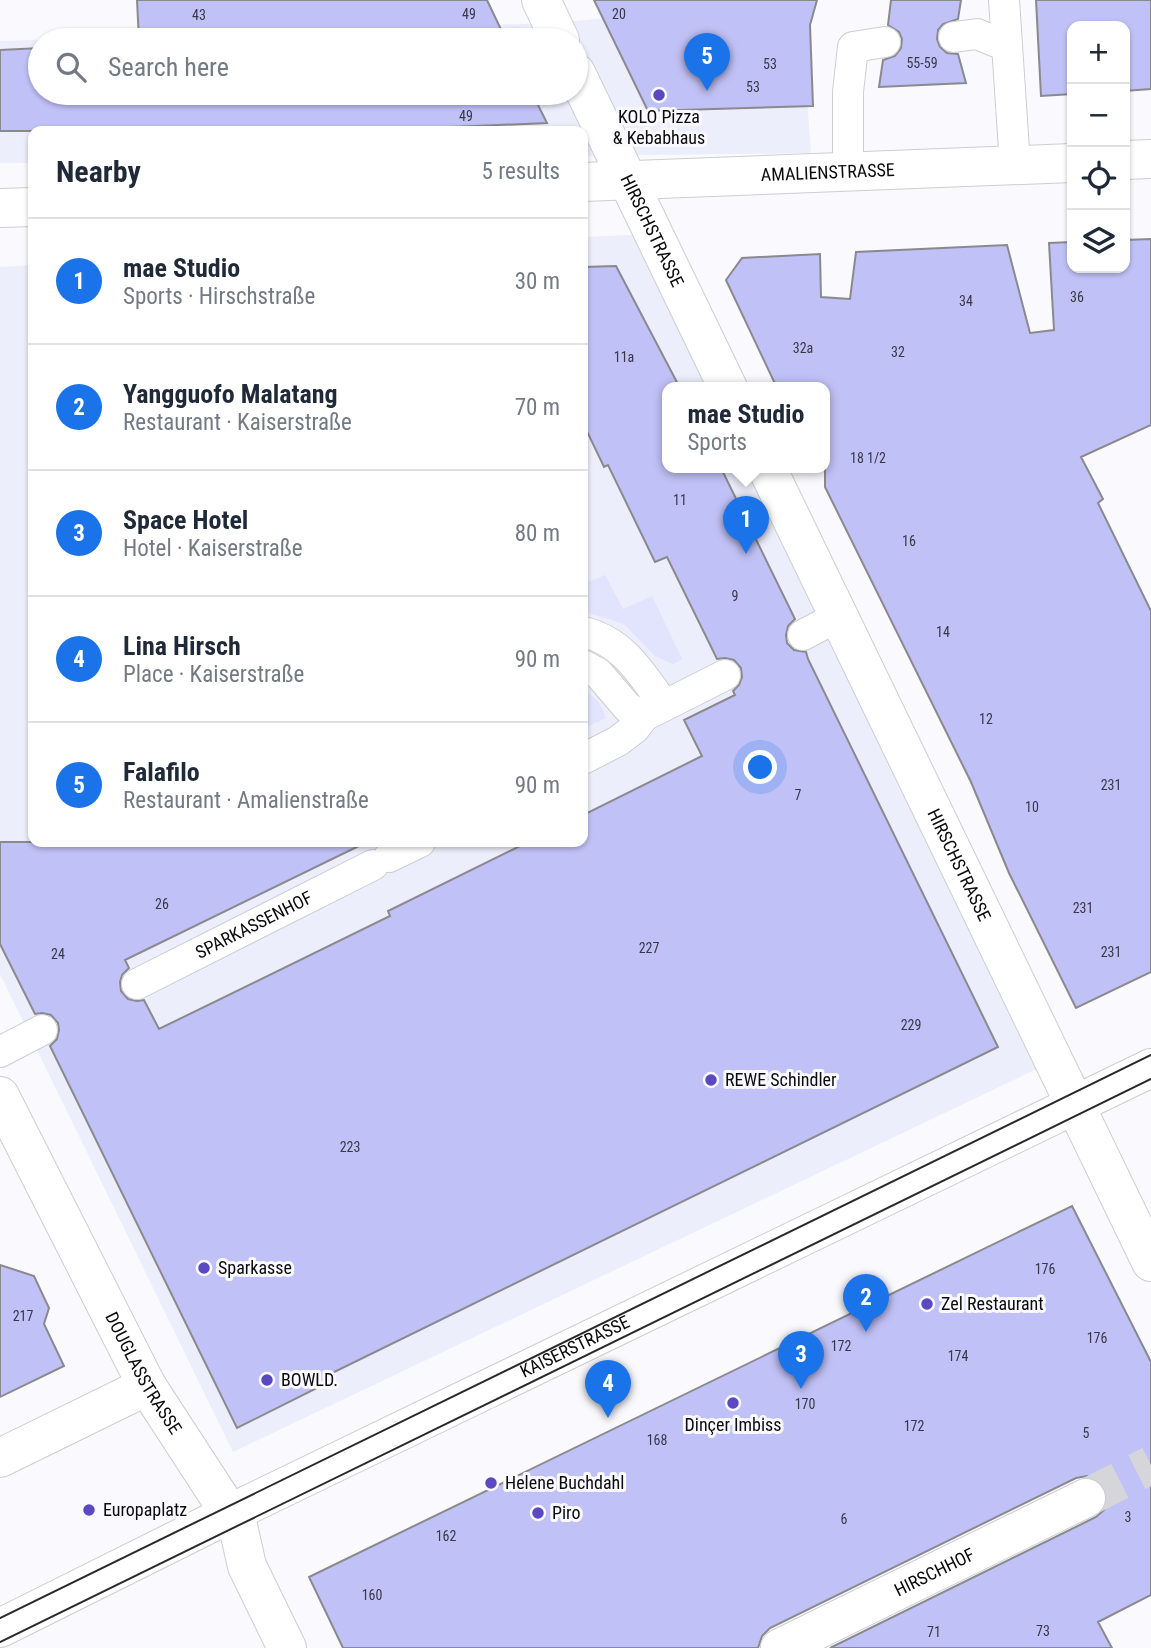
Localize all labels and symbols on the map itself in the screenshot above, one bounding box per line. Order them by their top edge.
house number: 49 [462,6,476,22]
house number: 20 [612,6,626,22]
house number: 43 [192,7,206,23]
pin: 5 [684,33,730,91]
house number: 55-59 [906,55,938,71]
house number: 53 [763,56,777,72]
house number: 53 [746,79,760,95]
marker: KOLO Pizza & Kebabhaus [651,87,667,103]
place label: KOLO Pizza & Kebabhaus [613,106,705,148]
house number: 49 [459,108,473,124]
street label: AMALIENSTRASSE [760,159,895,185]
street label: HIRSCHSTRASSE [616,171,689,290]
house number: 36 [1070,289,1084,305]
house number: 34 [959,293,973,309]
house number: 32a [793,340,813,356]
house number: 32 [891,344,905,360]
house number: 11a [614,349,634,365]
house number: 18 1/2 [850,450,886,466]
house number: 11 [673,492,687,508]
pin: 1 [723,496,769,554]
house number: 16 [902,533,916,549]
house number: 9 [732,588,738,604]
house number: 14 [936,624,950,640]
house number: 12 [979,711,993,727]
your location [743,750,777,784]
house number: 231 [1101,777,1121,793]
house number: 7 [795,787,802,803]
house number: 10 [1025,799,1039,815]
street label: HIRSCHSTRASSE [923,805,996,924]
street label: SPARKASSENHOF [192,886,316,963]
house number: 26 [155,896,169,912]
house number: 231 [1073,900,1093,916]
house number: 227 [639,940,659,956]
house number: 231 [1101,944,1121,960]
house number: 24 [51,946,65,962]
house number: 229 [901,1017,921,1033]
place label: REWE Schindler [725,1069,837,1090]
marker: REWE Schindler [703,1072,719,1088]
house number: 223 [340,1139,360,1155]
place label: Sparkasse [218,1257,292,1278]
marker: Sparkasse [196,1260,212,1276]
house number: 176 [1035,1261,1055,1277]
pin: 2 [843,1274,889,1332]
place label: Zel Restaurant [941,1293,1044,1314]
marker: Zel Restaurant [919,1296,935,1312]
house number: 217 [13,1308,33,1324]
street label: DOUGLASSTRASSE [101,1308,186,1438]
street label: KAISERSTRASSE [517,1311,633,1382]
house number: 176 [1087,1330,1107,1346]
pin: 3 [778,1331,824,1389]
house number: 172 [831,1338,851,1354]
house number: 174 [948,1348,968,1364]
pin: 4 [585,1360,631,1418]
place label: BOWLD. [281,1369,338,1390]
marker: BOWLD. [259,1372,275,1388]
marker: Dinçer Imbiss [725,1395,741,1411]
house number: 170 [795,1396,815,1412]
place label: Dinçer Imbiss [685,1414,781,1435]
house number: 172 [904,1418,924,1434]
house number: 5 [1083,1425,1090,1441]
house number: 168 [647,1432,667,1448]
place label: Helene Buchdahl [505,1472,624,1493]
marker: Helene Buchdahl [483,1475,499,1491]
place label: Europaplatz [103,1499,187,1520]
marker: Europaplatz [81,1502,97,1518]
place label: Piro [552,1502,580,1523]
marker: Piro [530,1505,546,1521]
house number: 3 [1125,1509,1131,1525]
house number: 6 [841,1511,848,1527]
house number: 162 [436,1528,456,1544]
street label: HIRSCHHOF [891,1543,978,1600]
house number: 160 [362,1587,382,1603]
house number: 73 [1036,1623,1050,1639]
house number: 71 [927,1624,941,1640]

